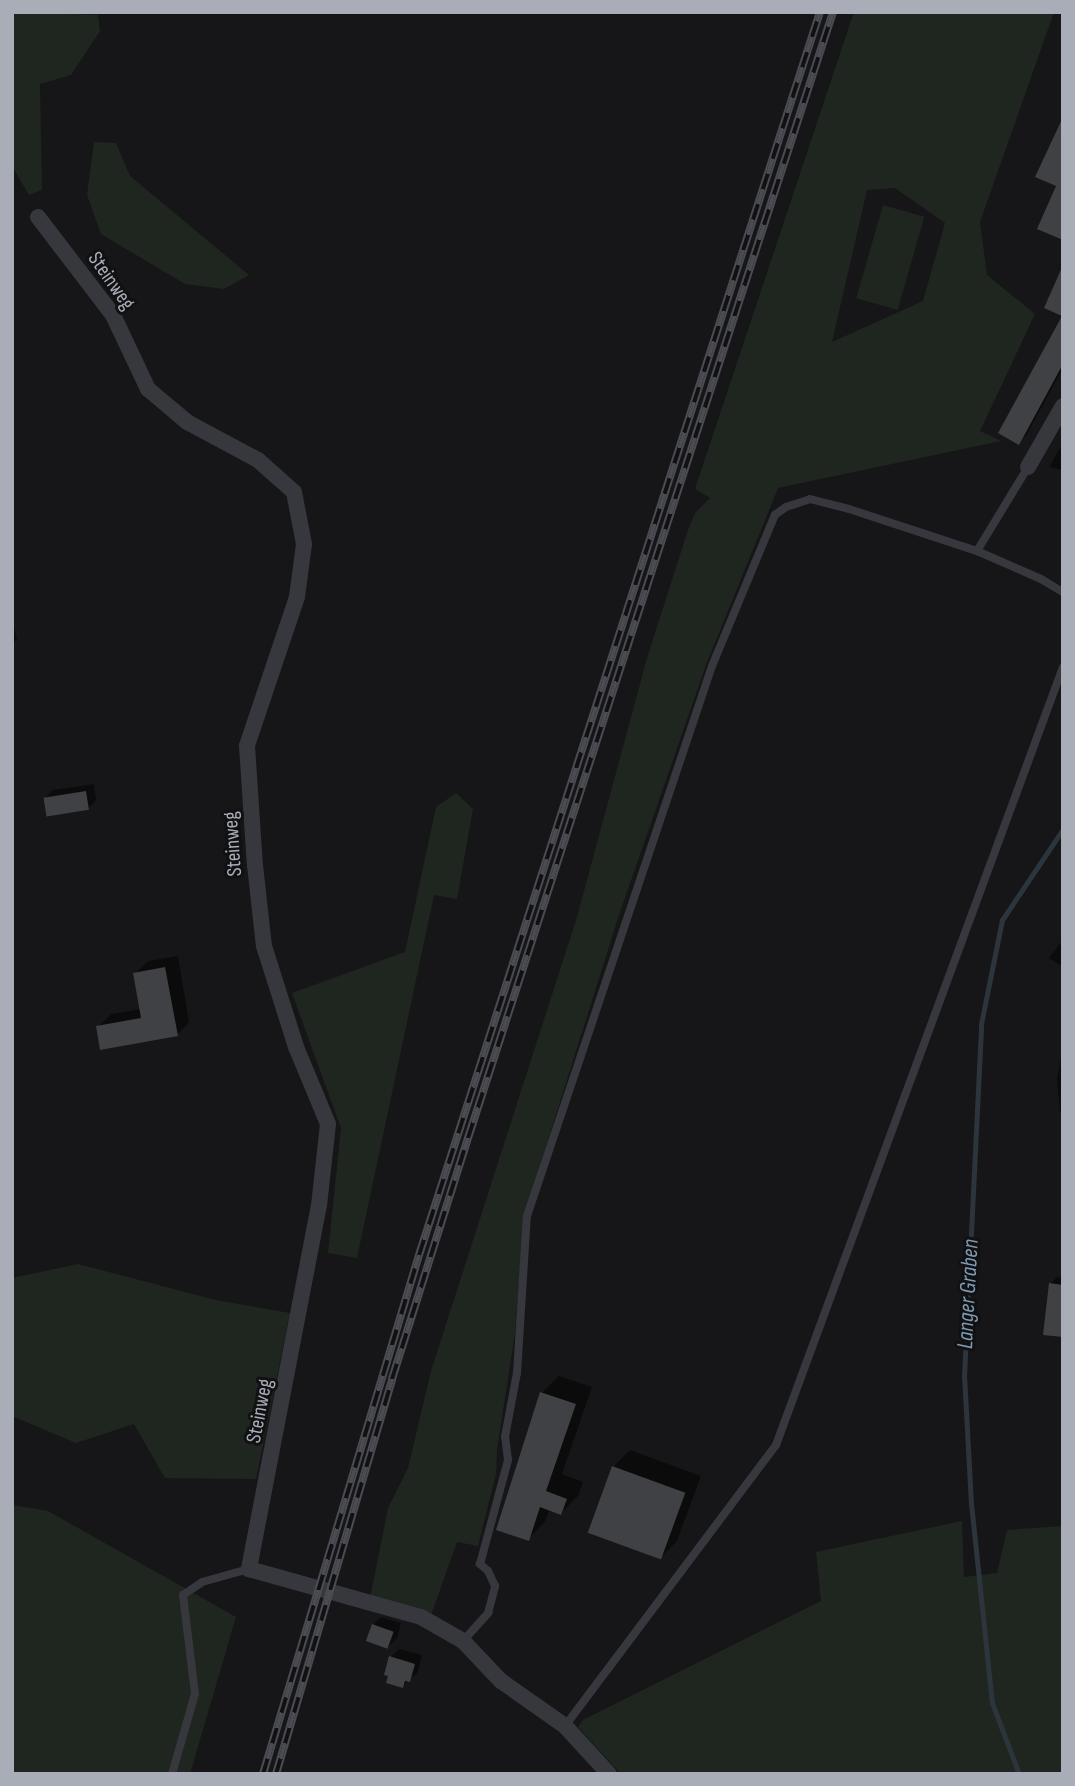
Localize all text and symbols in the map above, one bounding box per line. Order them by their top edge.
street label: Steinweg [82,247,140,315]
street label: Steinweg [218,811,248,877]
water label: Langer Graben [951,1238,985,1350]
street label: Steinweg [241,1377,279,1445]

